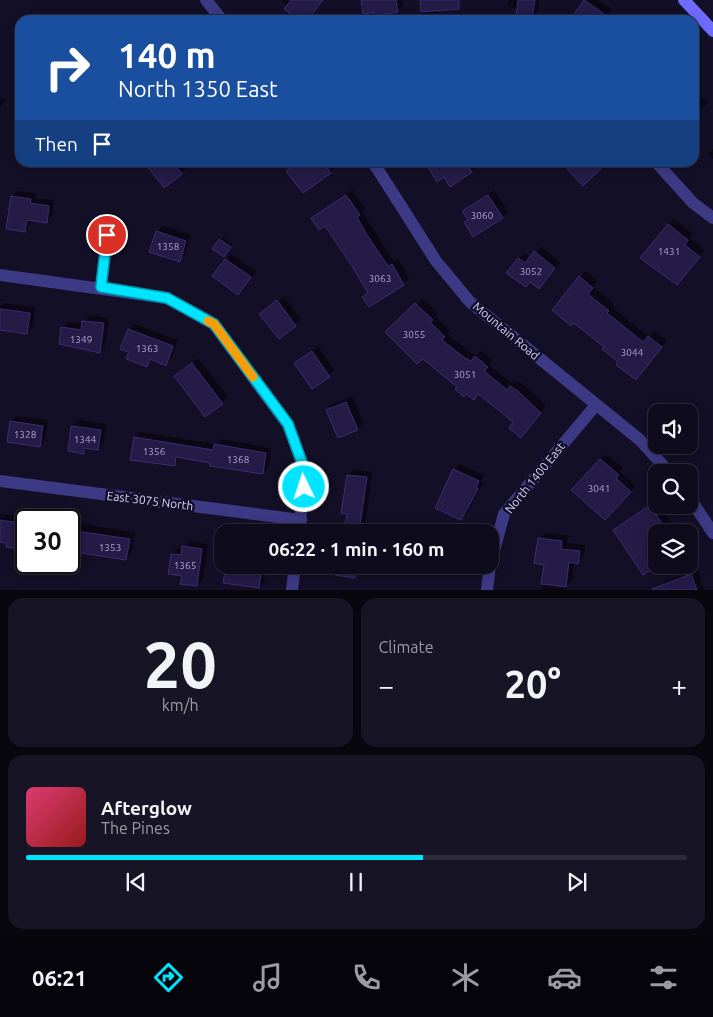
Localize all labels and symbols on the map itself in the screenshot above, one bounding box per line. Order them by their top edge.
house number: 3060 [471,210,494,221]
pin [86,214,128,256]
house number: 1358 [157,241,180,252]
house number: 1431 [658,246,680,257]
house number: 3052 [520,266,542,277]
house number: 3063 [369,273,391,284]
street label: Mountain Road [471,299,542,362]
house number: 3055 [403,329,425,340]
house number: 1349 [70,334,92,345]
house number: 1363 [136,343,158,354]
house number: 3044 [621,347,644,358]
house number: 3051 [454,369,476,380]
house number: 1328 [14,429,37,440]
house number: 1344 [74,434,97,445]
street label: North 1400 East [502,440,567,516]
house number: 1356 [143,446,166,457]
house number: 1368 [227,454,250,465]
position arrow [277,460,329,512]
house number: 3041 [588,483,610,494]
street label: East 3075 North [106,489,194,512]
speed limit sign: 30 [15,509,80,574]
house number: 1353 [99,542,121,553]
house number: 1365 [174,560,196,571]

